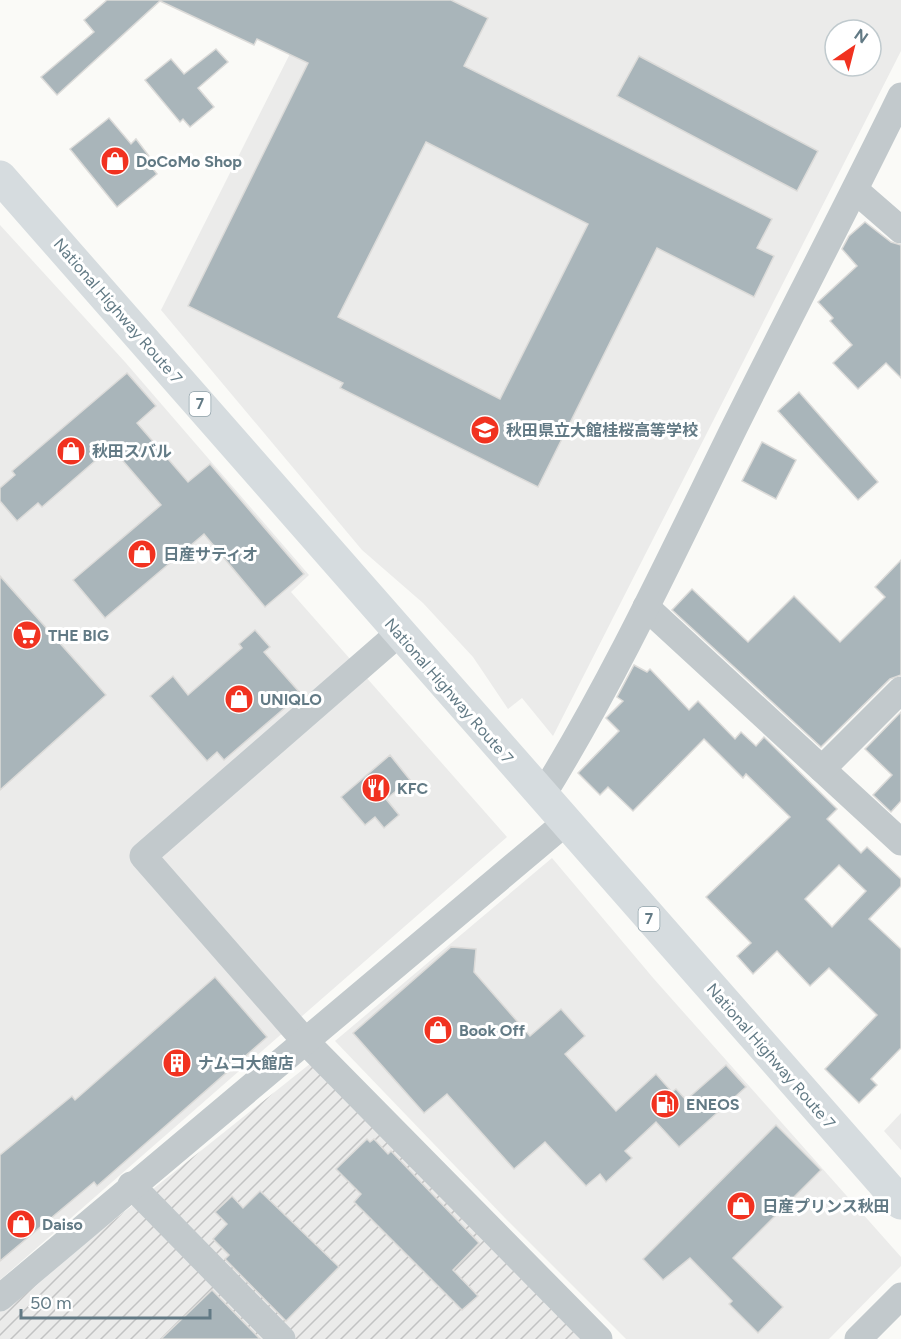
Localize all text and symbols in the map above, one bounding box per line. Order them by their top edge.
north arrow [823,18,883,78]
text: N [851,25,872,47]
shop icon: DoCoMo Shop [99,145,131,177]
place label: DoCoMo Shop [136,152,242,171]
street label: National Highway Route 7 [50,234,187,388]
road number: 7 [190,392,210,416]
school or university icon: 秋田県立大館桂桜高等学校 [469,414,501,446]
place label: 秋田県立大館桂桜高等学校 [506,421,698,440]
shop icon: 秋田スバル [55,435,87,467]
place label: 秋田スバル [92,442,172,461]
shop icon: 日産サティオ [126,538,158,570]
place label: 日産サティオ [163,545,258,564]
street label: National Highway Route 7 [381,614,518,768]
supermarket icon: THE BIG [11,619,43,651]
place label: THE BIG [48,626,109,645]
shop icon: UNIQLO [223,683,255,715]
place label: UNIQLO [260,690,322,709]
restaurant icon: KFC [360,772,392,804]
place label: KFC [397,779,429,798]
road number: 7 [638,907,660,931]
street label: National Highway Route 7 [703,979,840,1133]
shop icon: Book Off [422,1014,454,1046]
place label: Book Off [459,1021,526,1040]
building icon: ナムコ大館店 [161,1047,193,1079]
place label: ナムコ大館店 [198,1054,294,1073]
fuel station icon: ENEOS [649,1088,681,1120]
place label: ENEOS [686,1095,740,1114]
shop icon: 日産プリンス秋田 [725,1190,757,1222]
place label: 日産プリンス秋田 [762,1197,890,1216]
shop icon: Daiso [5,1208,37,1240]
place label: Daiso [42,1215,83,1234]
scale bar [21,1282,210,1320]
text: 50 m [30,1292,72,1314]

